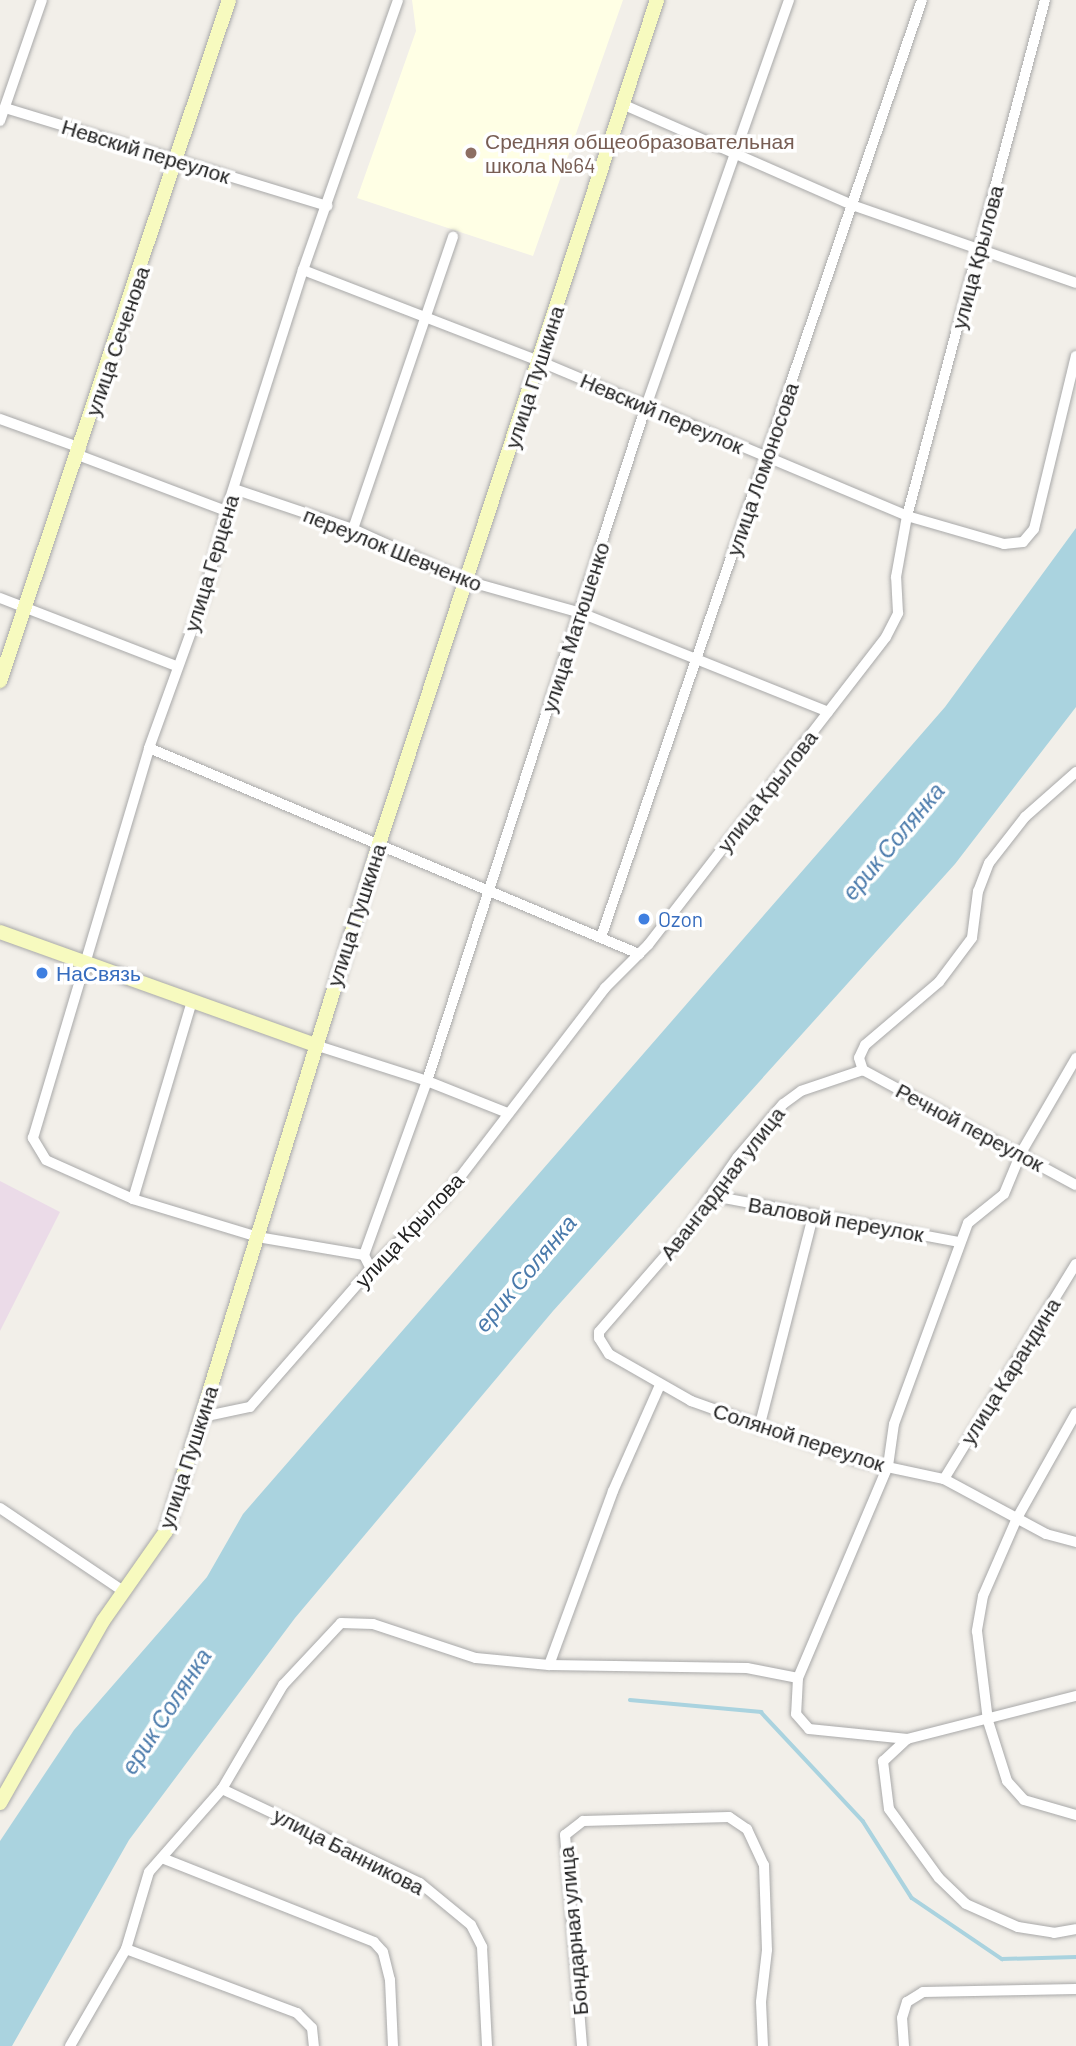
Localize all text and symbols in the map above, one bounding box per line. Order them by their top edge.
street label: Невский переулок [59,113,233,189]
place label: Средняя общеобразовательная школа №64 [485,128,795,178]
marker: Средняя общеобразовательная школа №64 [463,145,479,161]
street label: улица Крылова [946,182,1008,332]
street label: улица Сеченова [80,263,154,419]
street label: улица Пушкина [499,302,569,452]
street label: Невский переулок [577,367,747,459]
street label: улица Ломоносова [720,379,804,559]
street label: улица Герцена [178,491,244,635]
street label: переулок Шевченко [300,502,486,596]
street label: улица Матюшенко [536,539,614,715]
street label: улица Крылова [712,725,822,857]
water label: ерик Солянка [836,777,950,905]
street label: улица Пушкина [321,840,391,990]
place label: Ozon [658,906,703,932]
marker: Ozon [636,911,652,927]
place label: НаСвязь [56,960,141,986]
marker: НаСвязь [34,965,50,981]
street label: Речной переулок [892,1077,1048,1177]
street label: Авангардная улица [654,1102,790,1264]
street label: улица Крылова [349,1167,469,1293]
street label: Валовой переулок [746,1191,926,1247]
water label: ерик Солянка [468,1209,582,1337]
street label: улица Карандина [955,1293,1065,1449]
street label: улица Пушкина [153,1382,223,1532]
street label: Соляной переулок [710,1397,888,1477]
water label: ерик Солянка [115,1643,217,1779]
street label: улица Банникова [269,1802,429,1900]
street label: Бондарная улица [553,1846,593,2016]

